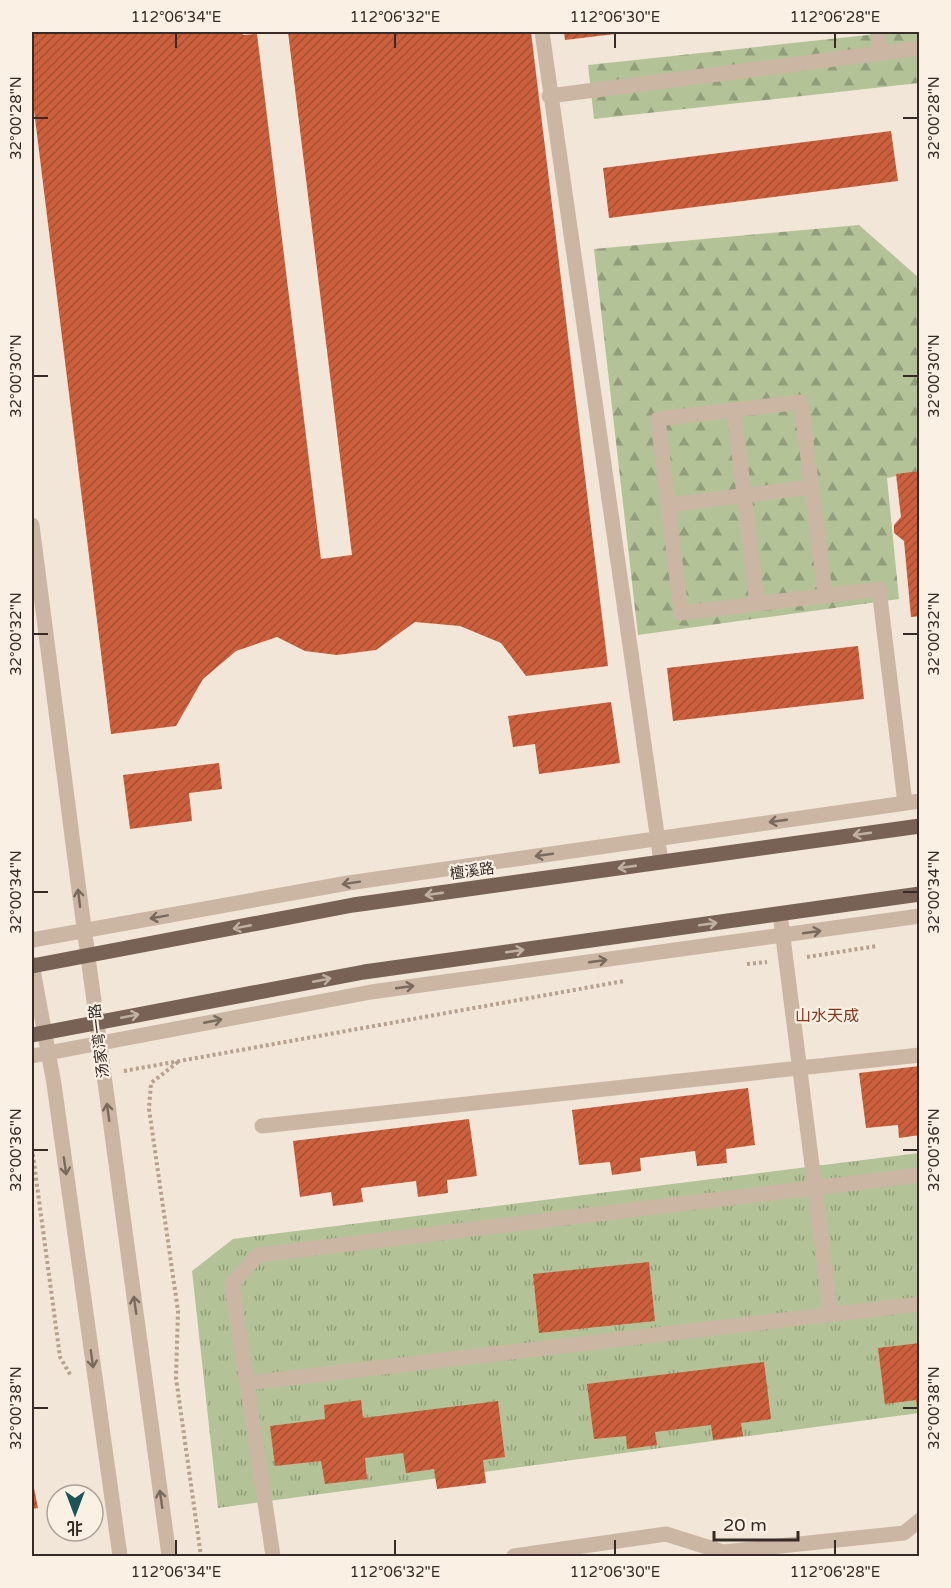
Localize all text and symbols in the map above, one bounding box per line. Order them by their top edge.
text: 112°06'34"E [131,8,221,26]
text: 112°06'32"E [350,8,440,26]
text: 112°06'30"E [570,8,660,26]
text: 112°06'28"E [790,8,880,26]
text: 32°00'28"N [7,76,25,160]
text: 32°00'28"N [925,76,943,160]
text: 32°00'30"N [7,334,25,418]
text: 32°00'30"N [925,334,943,418]
text: 32°00'32"N [7,592,25,676]
text: 32°00'32"N [925,592,943,676]
one-way arrow [769,816,789,827]
one-way arrow [852,828,872,839]
one-way arrow [534,849,554,860]
text: 32°00'34"N [7,850,25,934]
text: 32°00'34"N [925,850,943,934]
street label: 檀溪路 [448,859,496,883]
one-way arrow [617,861,637,872]
one-way arrow [341,877,361,888]
one-way arrow [73,889,84,909]
one-way arrow [424,889,444,900]
one-way arrow [149,912,169,923]
one-way arrow [697,918,717,929]
one-way arrow [232,922,252,933]
one-way arrow [802,926,821,937]
one-way arrow [504,946,524,957]
one-way arrow [587,955,607,966]
one-way arrow [312,974,331,985]
one-way arrow [394,982,414,993]
street label: 汤家湾一路 [85,1003,113,1079]
district label: 山水天成 [795,1006,859,1026]
one-way arrow [120,1010,140,1021]
one-way arrow [202,1015,222,1026]
one-way arrow [103,1103,114,1123]
text: 32°00'36"N [7,1108,25,1192]
text: 32°00'36"N [925,1108,943,1192]
one-way arrow [60,1156,71,1176]
one-way arrow [129,1296,140,1316]
one-way arrow [87,1349,98,1369]
text: 32°00'38"N [7,1366,25,1450]
text: 32°00'38"N [925,1366,943,1450]
north arrow [45,1483,105,1543]
one-way arrow [156,1489,167,1509]
scale bar [714,1504,798,1542]
text: 20 m [723,1514,767,1536]
text: 北 [67,1517,83,1537]
text: 112°06'34"E [131,1563,221,1581]
text: 112°06'32"E [350,1563,440,1581]
text: 112°06'30"E [570,1563,660,1581]
text: 112°06'28"E [790,1563,880,1581]

